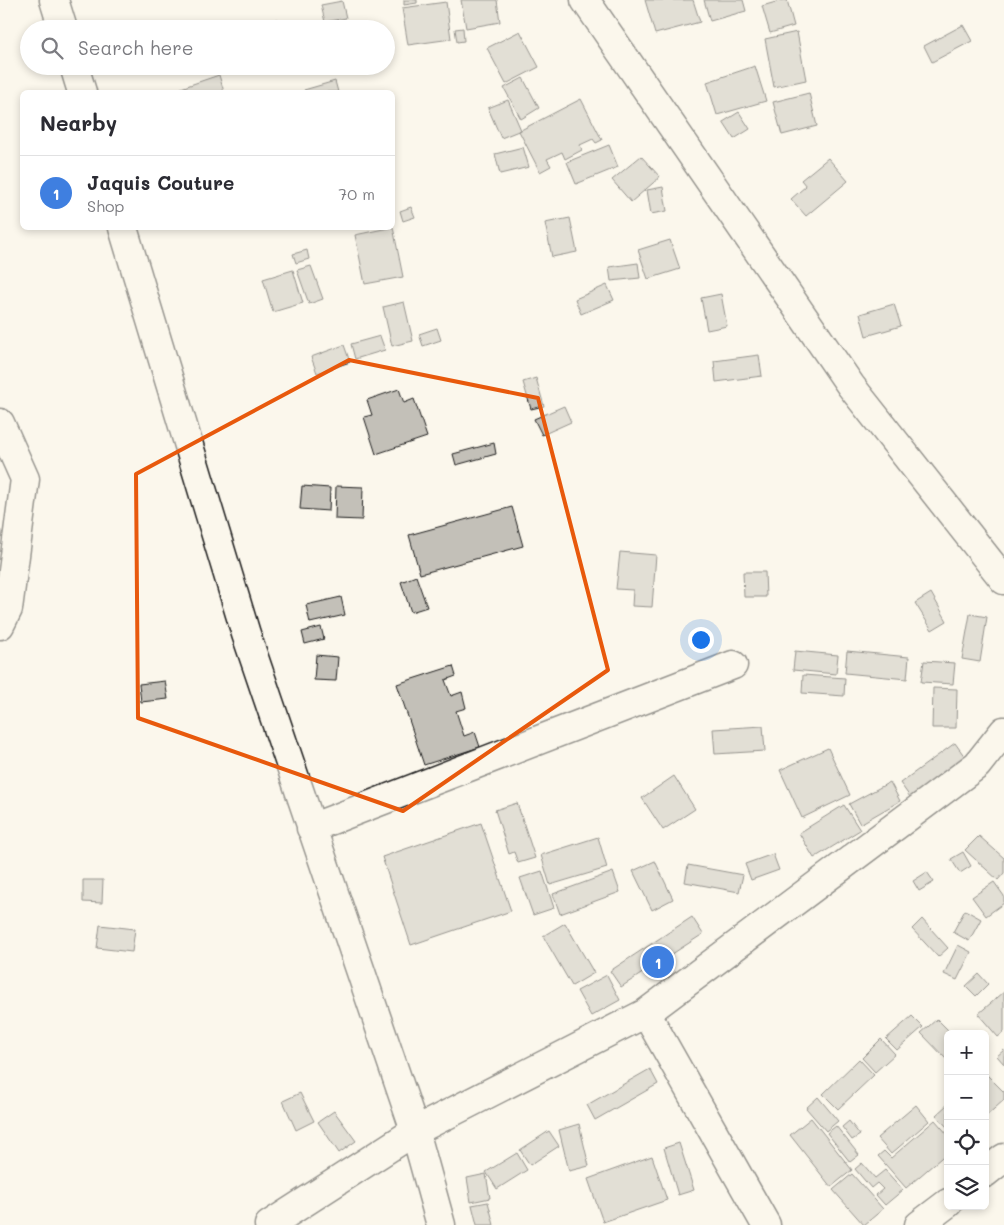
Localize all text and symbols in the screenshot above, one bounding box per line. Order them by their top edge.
search box [20,20,395,75]
icon: search [38,34,66,62]
text: Search here [78,35,194,60]
text: Nearby [40,109,117,136]
text: Jaquis Couture [87,170,234,195]
text: 1 [52,183,60,204]
text: 70 m [338,183,375,204]
text: Shop [87,195,124,216]
your location [688,627,714,653]
pin: 1 [642,943,674,981]
map controls [944,1030,989,1210]
button: + [944,1030,989,1075]
button: − [944,1075,989,1120]
button: locate [944,1120,989,1165]
button: layers [944,1165,989,1210]

